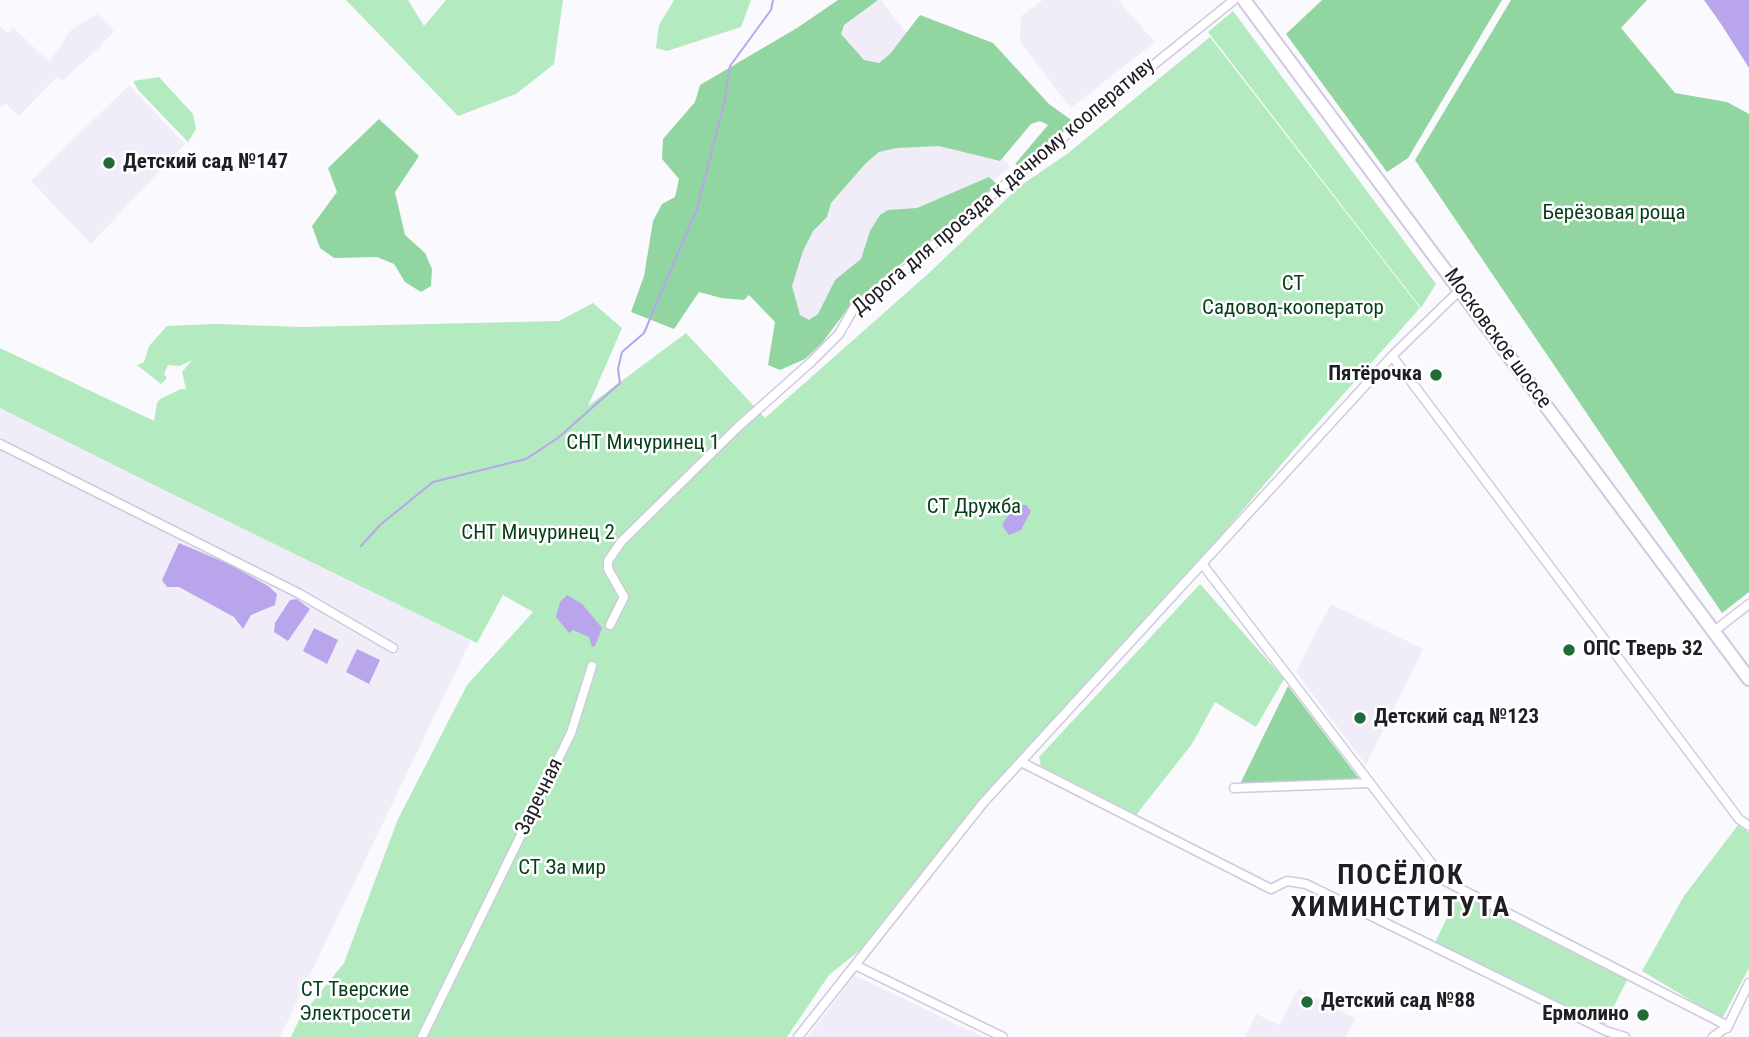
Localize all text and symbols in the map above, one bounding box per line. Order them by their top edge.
street label: Дорога для проезда к дачному кооперативу [848,53,1160,321]
place label: Детский сад №147 [123,150,288,176]
marker: Детский сад №147 [101,155,117,171]
park label: Берёзовая роща [1542,201,1686,227]
street label: Московское шоссе [1438,264,1556,414]
park label: СТ Садовод-кооператор [1202,272,1384,322]
place label: Пятёрочка [1328,362,1422,388]
marker: Пятёрочка [1428,367,1444,383]
park label: СНТ Мичуринец 1 [566,431,720,457]
park label: СТ Дружба [927,495,1021,521]
park label: СНТ Мичуринец 2 [461,521,615,547]
place label: ОПС Тверь 32 [1583,637,1703,663]
marker: ОПС Тверь 32 [1561,642,1577,658]
place label: Детский сад №123 [1374,705,1539,731]
marker: Детский сад №123 [1352,710,1368,726]
street label: Заречная [511,755,569,839]
park label: СТ За мир [518,856,606,882]
district label: ПОСЁЛОК ХИМИНСТИТУТА [1292,860,1510,926]
park label: СТ Тверские Электросети [299,978,411,1028]
place label: Детский сад №88 [1321,989,1475,1015]
marker: Детский сад №88 [1299,994,1315,1010]
place label: Ермолино [1542,1002,1629,1028]
marker: Ермолино [1635,1007,1651,1023]

